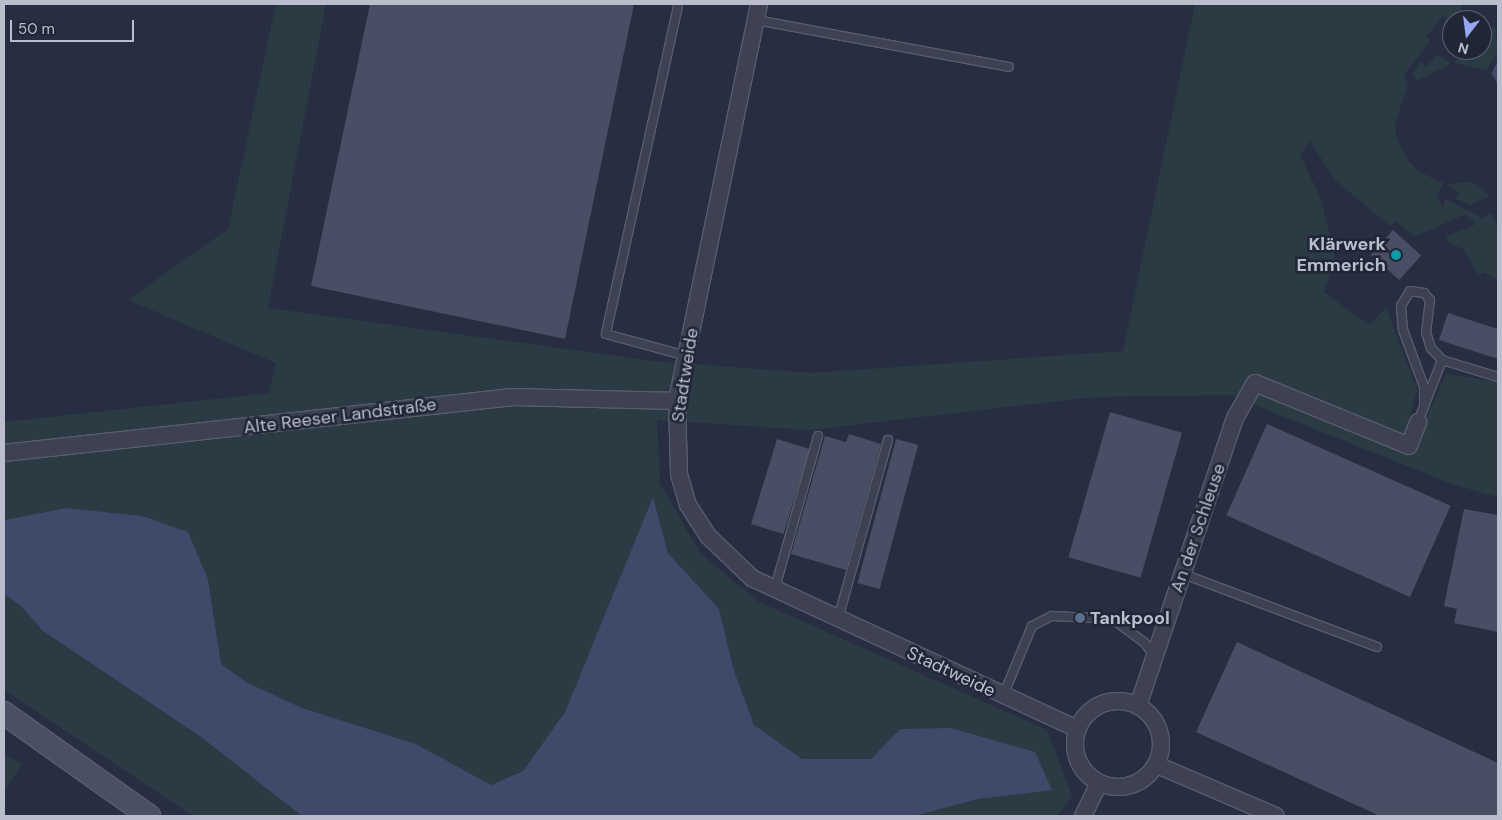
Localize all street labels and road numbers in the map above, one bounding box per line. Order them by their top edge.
street label: Stadtweide [667,326,703,424]
street label: Alte Reeser Landstraße [242,393,438,439]
street label: An der Schleuse [1166,461,1230,595]
street label: Stadtweide [903,642,999,702]

